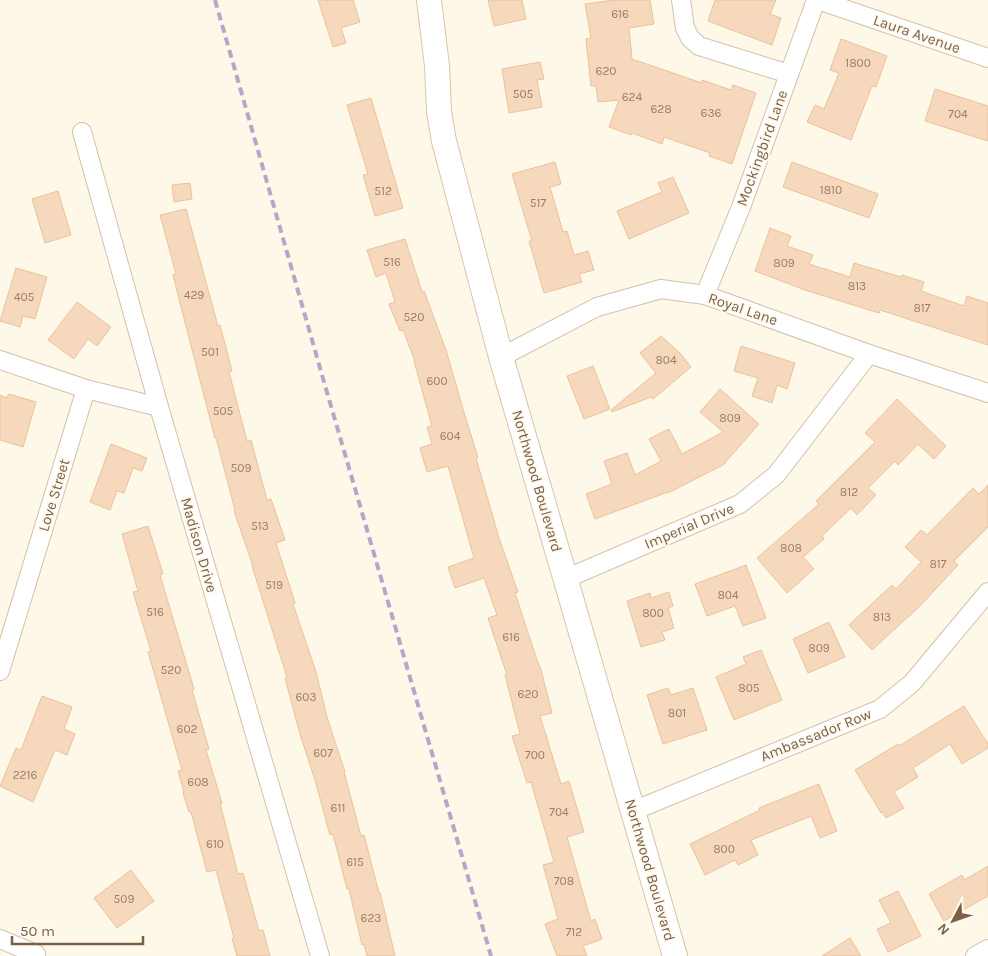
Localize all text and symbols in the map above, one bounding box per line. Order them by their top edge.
house number: 616 [611,7,629,21]
street label: Laura Avenue [871,11,963,57]
house number: 1800 [845,56,871,70]
house number: 620 [596,64,616,78]
house number: 505 [513,87,534,101]
street label: Mockingbird Lane [733,87,791,209]
house number: 624 [622,90,643,104]
house number: 628 [650,102,672,116]
house number: 636 [701,106,722,120]
house number: 704 [948,107,968,121]
house number: 1810 [820,183,842,197]
house number: 512 [374,184,392,198]
house number: 517 [530,196,547,210]
house number: 516 [383,255,401,269]
house number: 809 [773,256,795,270]
house number: 813 [848,279,866,293]
house number: 429 [184,288,204,302]
street label: Royal Lane [706,289,780,329]
house number: 405 [14,290,35,304]
house number: 817 [914,301,931,315]
house number: 520 [404,310,424,324]
house number: 501 [201,345,219,359]
house number: 804 [655,353,677,367]
house number: 600 [426,374,448,388]
house number: 505 [213,404,234,418]
street label: Northwood Boulevard [508,408,566,554]
house number: 809 [719,411,741,425]
house number: 604 [440,429,461,443]
street label: Love Street [34,456,74,534]
house number: 509 [231,461,251,475]
house number: 812 [840,485,858,499]
street label: Madison Drive [177,495,221,595]
street label: Imperial Drive [641,499,737,553]
house number: 513 [251,519,269,533]
house number: 808 [780,541,802,555]
house number: 817 [930,557,947,571]
house number: 519 [265,578,283,592]
house number: 804 [717,588,739,602]
house number: 516 [146,605,164,619]
house number: 800 [642,606,664,620]
house number: 813 [873,610,891,624]
house number: 616 [502,630,520,644]
house number: 809 [808,641,830,655]
house number: 520 [161,663,181,677]
house number: 805 [738,681,760,695]
house number: 620 [518,687,538,701]
house number: 603 [295,690,317,704]
street label: Ambassador Row [758,704,874,765]
house number: 801 [668,706,686,720]
house number: 602 [177,722,198,736]
house number: 607 [313,746,333,760]
house number: 700 [525,748,545,762]
house number: 2216 [13,768,37,782]
house number: 608 [187,775,209,789]
street label: Northwood Boulevard [621,797,679,943]
house number: 611 [331,801,345,815]
house number: 704 [549,805,569,819]
house number: 610 [206,837,224,851]
house number: 800 [713,842,735,856]
house number: 615 [346,855,364,869]
house number: 708 [554,874,574,888]
house number: 509 [114,892,134,906]
north arrow [928,896,978,946]
house number: 623 [361,911,381,925]
scale bar [12,914,144,946]
text: N [934,920,953,939]
text: 50 m [20,922,55,940]
house number: 712 [566,925,582,939]

